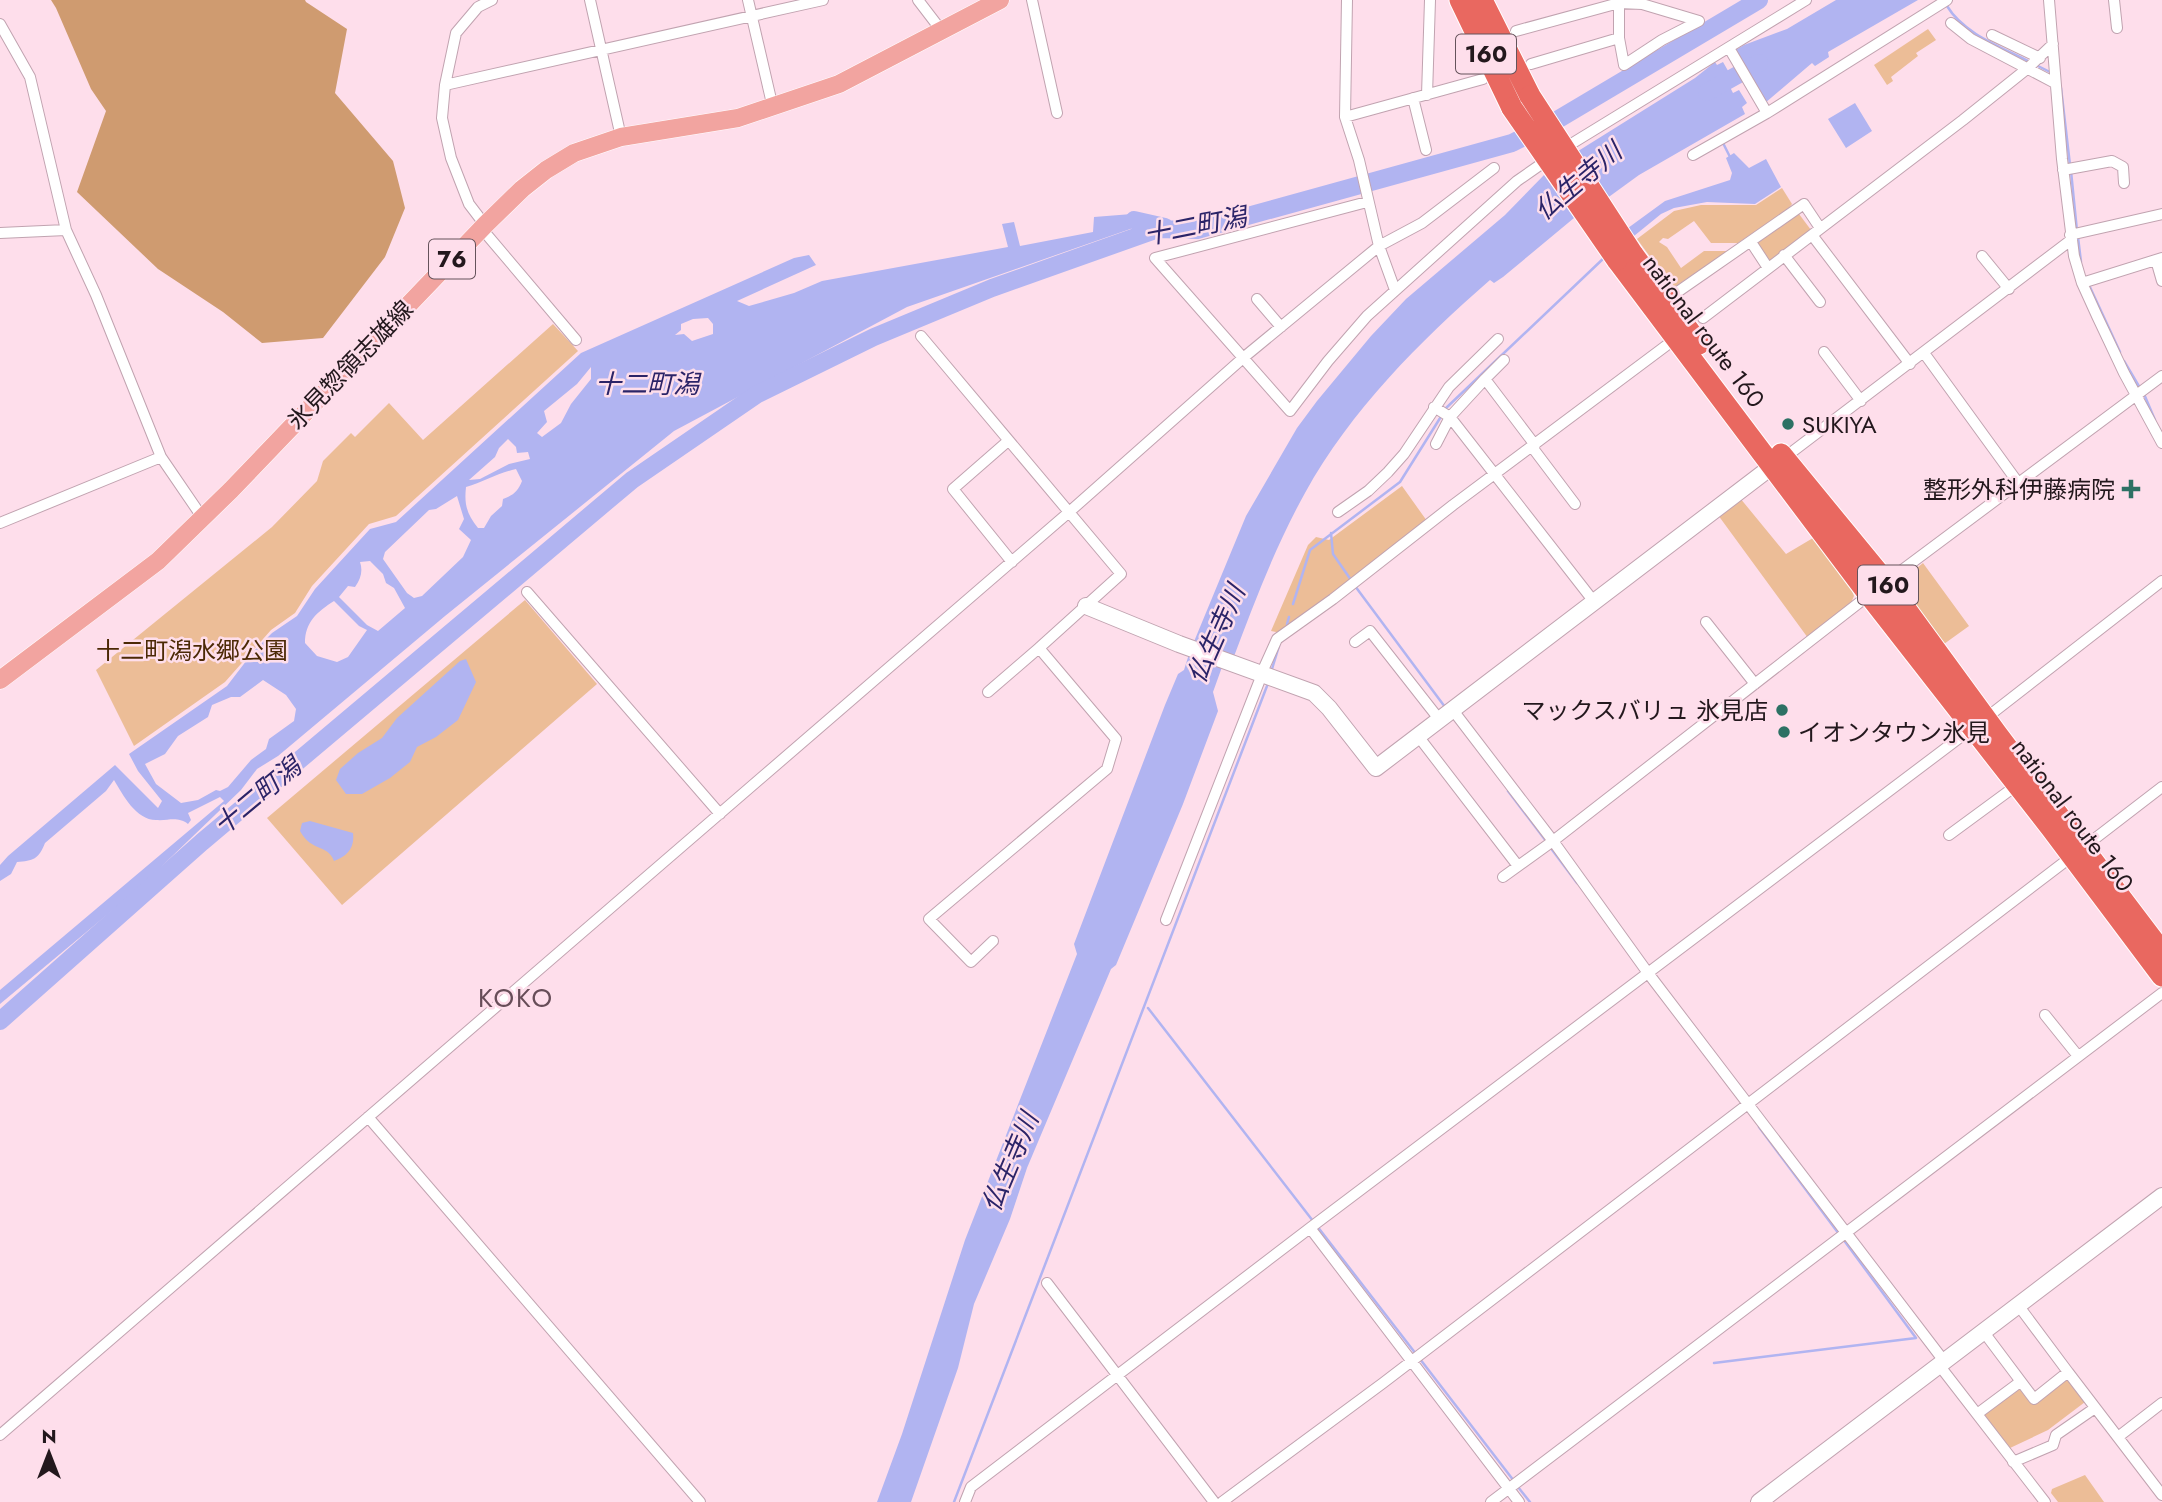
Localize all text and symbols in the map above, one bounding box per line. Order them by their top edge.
road number: 160 [1456,34,1516,74]
water label: 仏生寺川 [1526,131,1632,229]
water label: 十二町潟 [1140,197,1253,255]
road number: 76 [429,240,475,278]
street label: national route 160 [1635,247,1773,415]
street label: 氷見惣領志雄線 [279,292,421,438]
water label: 十二町潟 [595,365,702,403]
place label: SUKIYA [1802,407,1877,442]
marker: SUKIYA [1780,416,1796,432]
place label: 整形外科伊藤病院 [1923,472,2115,507]
marker: 整形外科伊藤病院 [2121,479,2141,499]
road number: 160 [1858,566,1918,604]
water label: 仏生寺川 [1177,576,1256,689]
park label: 十二町潟水郷公園 [96,633,288,668]
place label: マックスバリュ 氷見店 [1522,693,1768,728]
marker: マックスバリュ 氷見店 [1774,702,1790,718]
place label: イオンタウン氷見 [1798,715,1990,750]
marker: イオンタウン氷見 [1776,724,1792,740]
street label: national route 160 [2004,731,2142,899]
water label: 十二町潟 [205,746,311,844]
district label: KOKO [478,979,554,1017]
water label: 仏生寺川 [972,1104,1049,1217]
north arrow [14,1418,84,1488]
text: N [41,1423,57,1450]

